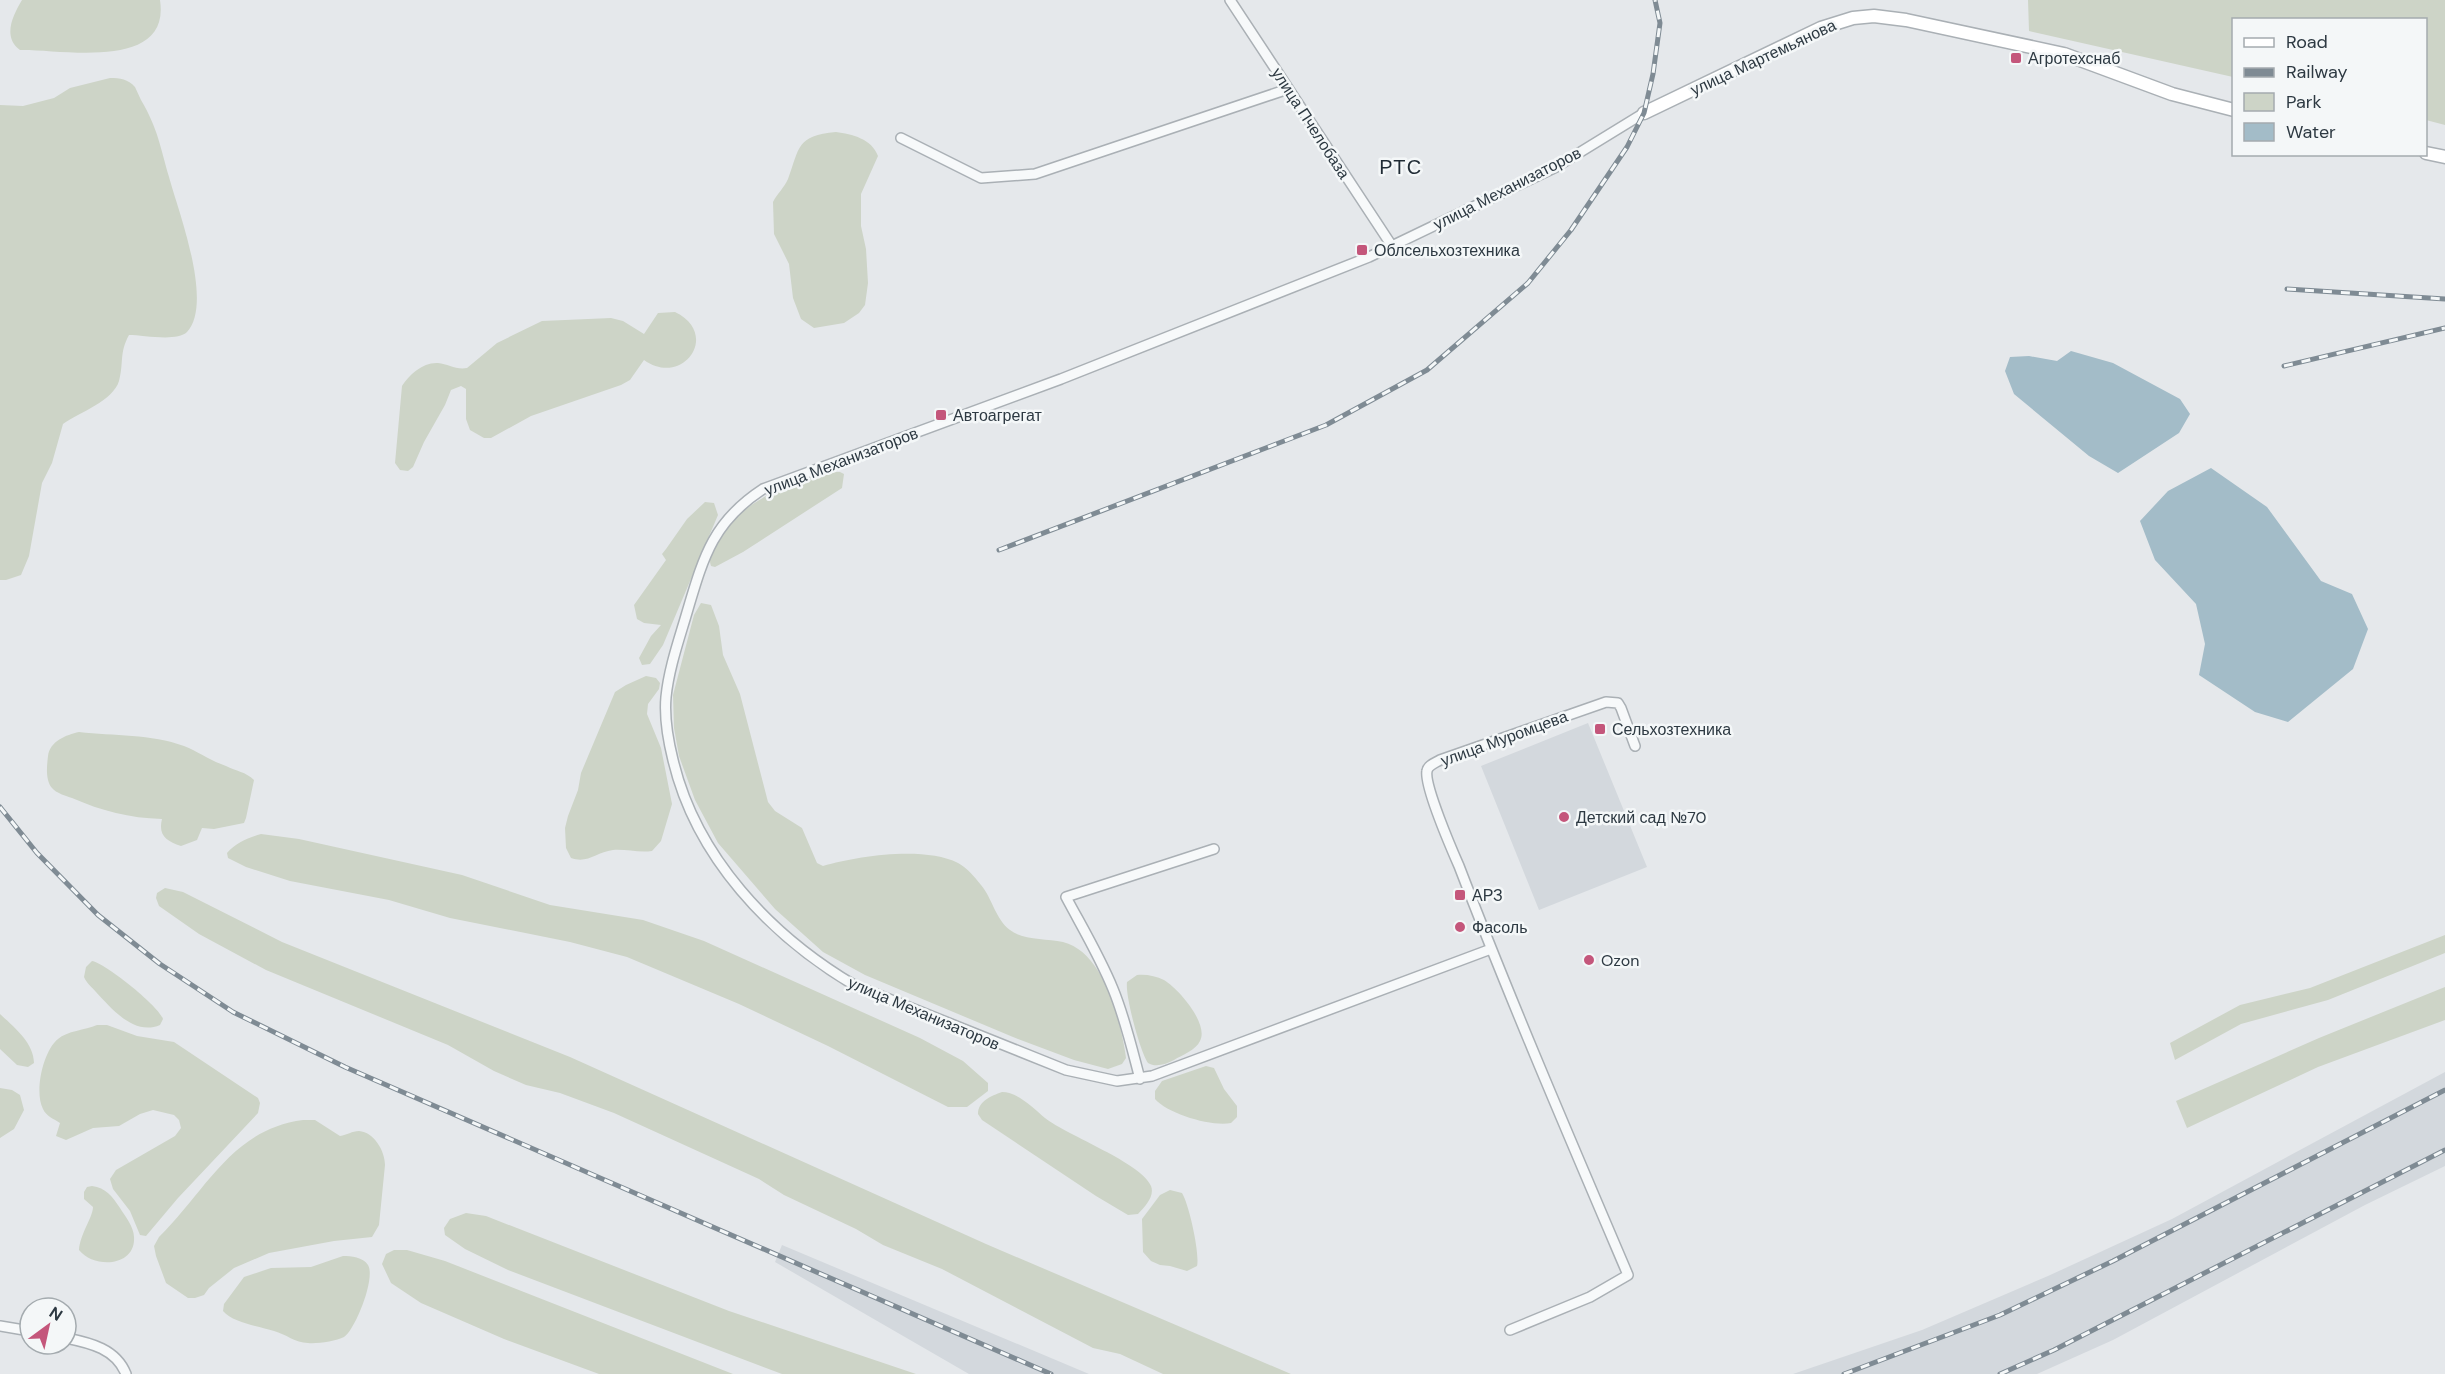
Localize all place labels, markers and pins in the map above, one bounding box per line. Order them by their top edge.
place label: Агротехснаб [2028,48,2120,69]
marker: Агротехснаб [2009,51,2023,65]
place label: Облсельхозтехника [1374,240,1520,261]
marker: Облсельхозтехника [1355,243,1369,257]
place label: Автоагрегат [953,405,1042,426]
marker: Автоагрегат [934,408,948,422]
place label: Сельхозтехника [1612,719,1731,740]
marker: Сельхозтехника [1593,722,1607,736]
place label: Детский сад №70 [1576,807,1706,828]
marker: Детский сад №70 [1557,810,1571,824]
place label: АРЗ [1472,885,1503,906]
marker: АРЗ [1453,888,1467,902]
place label: Фасоль [1472,917,1527,938]
marker: Фасоль [1453,920,1467,934]
place label: Ozon [1601,950,1639,971]
marker: Ozon [1582,953,1596,967]

